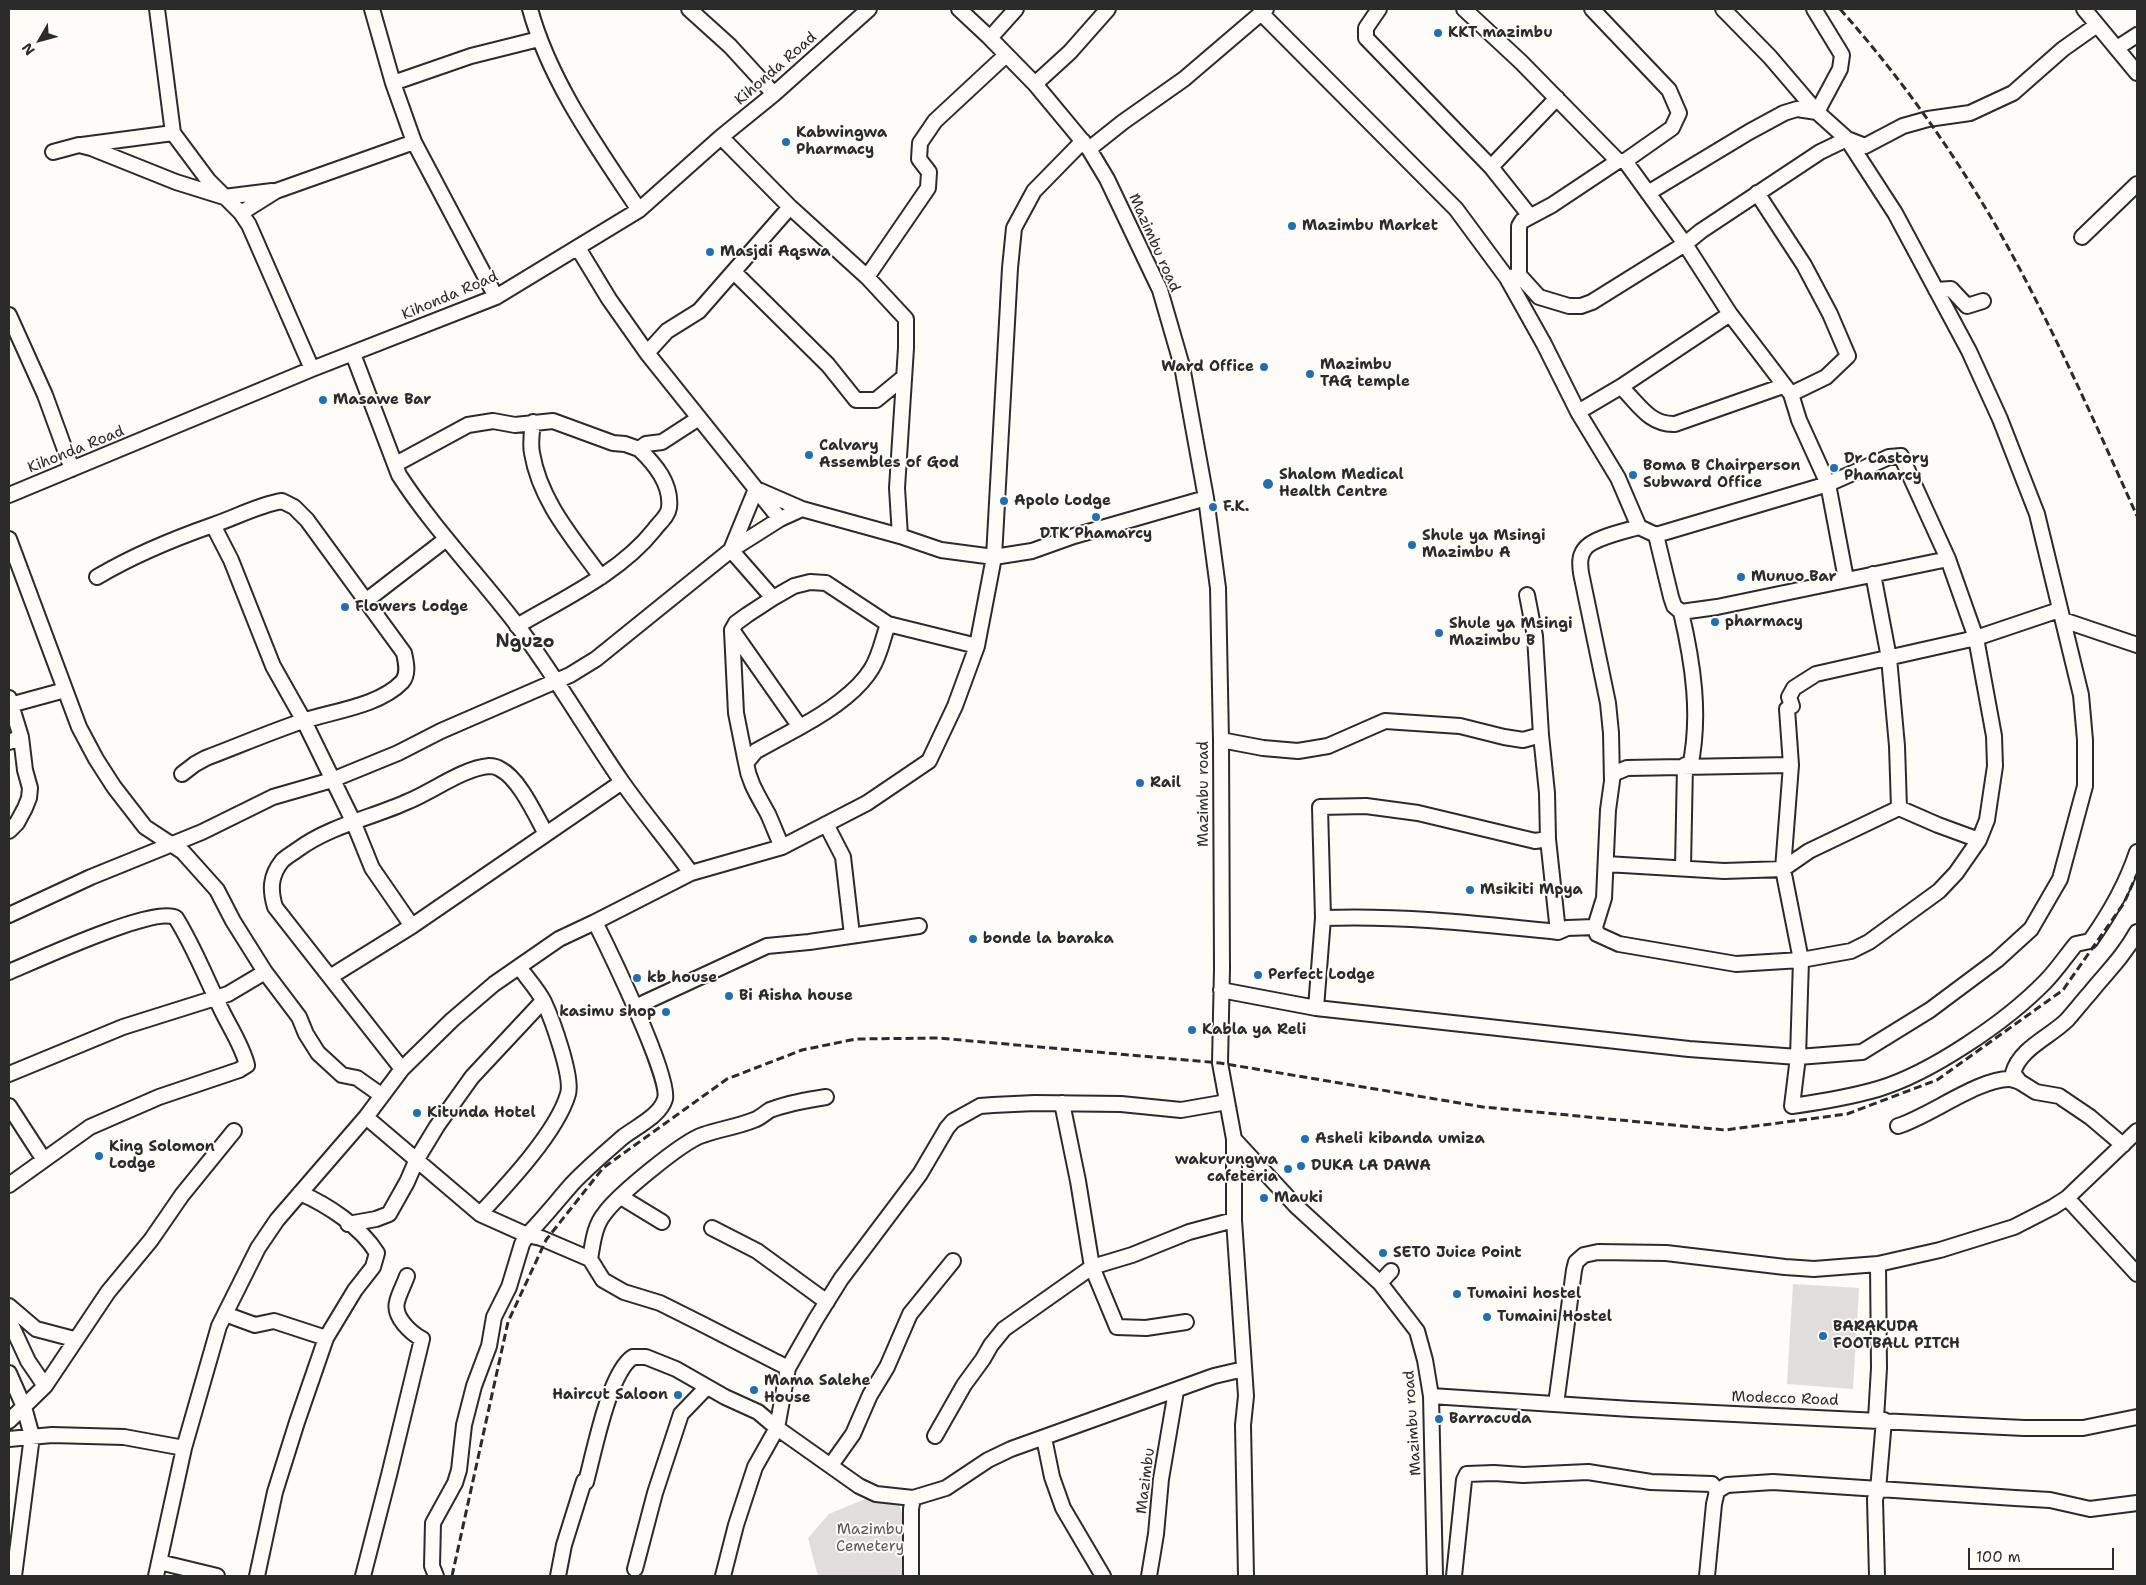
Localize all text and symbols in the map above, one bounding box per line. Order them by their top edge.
north arrow [15,15,65,65]
place label: KKT mazimbu [1448,24,1553,42]
marker: KKT mazimbu [1432,27,1444,39]
street label: Kihonda Road [731,29,821,109]
text: N [18,39,39,59]
place label: Kabwingwa Pharmacy [796,124,887,159]
marker: Kabwingwa Pharmacy [780,136,792,148]
street label: Mazimbu road [1124,191,1184,295]
place label: Mazimbu Market [1302,217,1438,235]
marker: Mazimbu Market [1286,220,1298,232]
place label: Masjdi Aqswa [720,243,831,261]
marker: Masjdi Aqswa [704,246,716,258]
street label: Kihonda Road [399,268,501,324]
place label: Mazimbu TAG temple [1320,356,1410,391]
place label: Ward Office [1161,358,1254,376]
marker: Ward Office [1258,361,1270,373]
marker: Mazimbu TAG temple [1304,368,1316,380]
place label: Masawe Bar [333,391,431,409]
marker: Masawe Bar [317,394,329,406]
street label: Kihonda Road [25,422,127,478]
place label: Calvary Assembles of God [819,437,959,472]
marker: Calvary Assembles of God [803,449,815,461]
place label: Dr Castory Phamarcy [1844,450,1929,485]
place label: Boma B Chairperson Subward Office [1643,457,1801,492]
marker: Dr Castory Phamarcy [1828,462,1840,474]
place label: Shalom Medical Health Centre [1279,466,1404,501]
marker: Boma B Chairperson Subward Office [1627,469,1639,481]
marker: Shalom Medical Health Centre [1261,477,1275,491]
place label: Apolo Lodge [1014,492,1111,510]
marker: Apolo Lodge [998,495,1010,507]
place label: F.K. [1223,498,1250,516]
marker: F.K. [1207,501,1219,513]
marker: DTK Phamarcy [1090,511,1102,523]
place label: DTK Phamarcy [1040,525,1152,543]
place label: Shule ya Msingi Mazimbu A [1422,527,1546,562]
marker: Shule ya Msingi Mazimbu A [1406,539,1418,551]
place label: Munuo Bar [1751,568,1837,586]
marker: Munuo Bar [1735,571,1747,583]
place label: Flowers Lodge [355,598,468,616]
marker: Flowers Lodge [339,601,351,613]
place label: pharmacy [1725,613,1803,631]
place label: Shule ya Msingi Mazimbu B [1449,615,1573,650]
marker: pharmacy [1709,616,1721,628]
marker: Shule ya Msingi Mazimbu B [1433,627,1445,639]
district label: Nguzo [495,631,555,653]
street label: Mazimbu road [1195,741,1213,847]
place label: Rail [1150,774,1181,792]
marker: Rail [1134,777,1146,789]
place label: Msikiti Mpya [1480,881,1583,899]
marker: Msikiti Mpya [1464,884,1476,896]
place label: bonde la baraka [983,930,1114,948]
marker: bonde la baraka [967,933,979,945]
place label: Perfect Lodge [1268,966,1375,984]
place label: kb house [647,969,717,987]
marker: Perfect Lodge [1252,969,1264,981]
marker: kb house [631,972,643,984]
place label: Bi Aisha house [739,987,853,1005]
marker: Bi Aisha house [723,990,735,1002]
place label: kasimu shop [559,1003,656,1021]
marker: kasimu shop [660,1006,672,1018]
place label: Kabla ya Reli [1202,1021,1306,1039]
marker: Kabla ya Reli [1186,1024,1198,1036]
place label: Kitunda Hotel [427,1104,536,1122]
marker: Kitunda Hotel [411,1107,423,1119]
place label: Asheli kibanda umiza [1315,1130,1485,1148]
marker: Asheli kibanda umiza [1299,1133,1311,1145]
place label: King Solomon Lodge [109,1138,215,1173]
marker: King Solomon Lodge [93,1150,105,1162]
place label: wakurungwa cafeteria [1175,1151,1278,1186]
place label: DUKA LA DAWA [1311,1157,1431,1175]
marker: DUKA LA DAWA [1295,1160,1307,1172]
marker: wakurungwa cafeteria [1282,1163,1294,1175]
place label: Mauki [1274,1189,1323,1207]
marker: Mauki [1258,1192,1270,1204]
place label: SETO Juice Point [1393,1244,1521,1262]
marker: SETO Juice Point [1377,1247,1389,1259]
place label: Tumaini hostel [1467,1285,1581,1303]
marker: Tumaini hostel [1451,1288,1463,1300]
place label: Tumaini Hostel [1497,1308,1612,1326]
marker: Tumaini Hostel [1481,1311,1493,1323]
place label: BARAKUDA FOOTBALL PITCH [1833,1318,1960,1353]
marker: BARAKUDA FOOTBALL PITCH [1817,1330,1829,1342]
street label: Mazimbu road [1400,1370,1426,1476]
place label: Mama Salehe House [764,1372,871,1407]
marker: Mama Salehe House [748,1384,760,1396]
place label: Haircut Saloon [552,1386,668,1404]
street label: Modecco Road [1731,1388,1839,1410]
marker: Haircut Saloon [672,1389,684,1401]
place label: Barracuda [1449,1410,1531,1428]
marker: Barracuda [1433,1413,1445,1425]
street label: Mazimbu [1133,1447,1159,1515]
park label: Mazimbu Cemetery [836,1521,904,1556]
scale bar [1971,1538,2117,1570]
text: 100 m [1976,1547,2021,1567]

